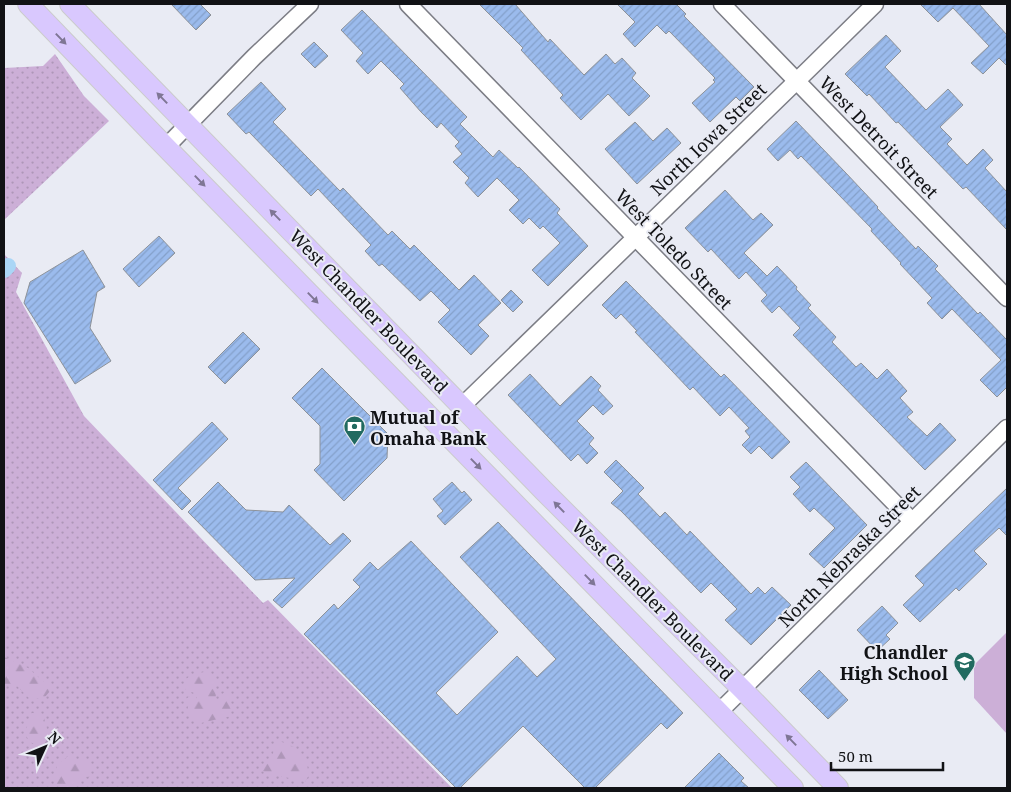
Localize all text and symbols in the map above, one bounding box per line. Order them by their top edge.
one-way arrow [55,33,67,45]
street label: West Detroit Street [814,71,944,203]
street label: North Iowa Street [645,77,771,201]
one-way arrow [156,92,168,104]
one-way arrow [194,175,206,187]
street label: West Toledo Street [610,184,738,314]
one-way arrow [269,209,281,221]
street label: West Chandler Boulevard [284,224,454,398]
one-way arrow [307,291,319,303]
place label: Mutual of Omaha Bank [370,405,487,450]
bank icon: Mutual of Omaha Bank [342,415,366,446]
one-way arrow [470,457,482,469]
street label: North Nebraska Street [773,480,925,632]
one-way arrow [553,501,565,513]
street label: West Chandler Boulevard [567,514,739,686]
one-way arrow [584,574,596,586]
place label: Chandler High School [840,640,949,685]
school or university icon: Chandler High School [952,650,976,681]
north arrow [20,722,70,772]
text: N [44,727,65,748]
one-way arrow [785,735,797,747]
scale bar [831,740,944,772]
text: 50 m [838,746,873,766]

